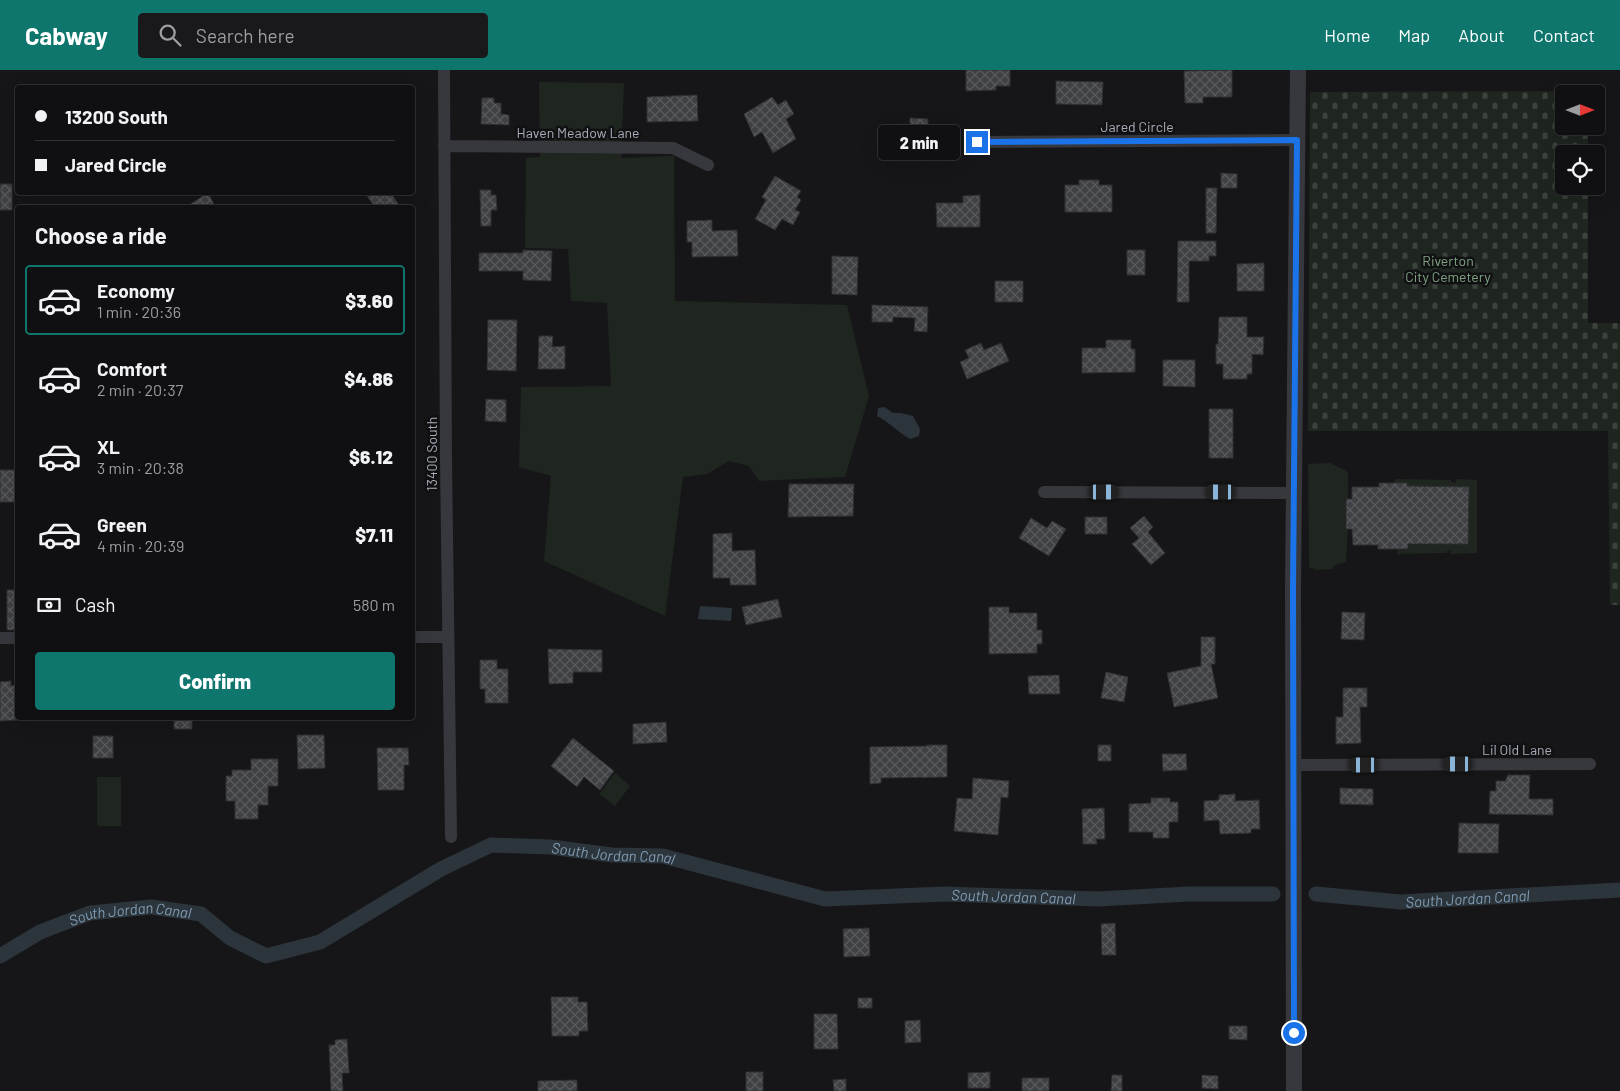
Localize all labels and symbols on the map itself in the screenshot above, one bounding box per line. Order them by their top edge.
north arrow [1555,85,1605,135]
street label: Jared Circle [1100,118,1174,135]
street label: Haven Meadow Lane [517,124,639,141]
callout: 2 min [877,124,960,160]
route end [966,131,988,153]
park label: Riverton City Cemetery [1405,252,1491,285]
street label: 13400 South [423,417,440,491]
car [1089,485,1119,500]
car [1206,485,1236,500]
street label: Lil Old Lane [1482,741,1552,758]
car [1443,757,1473,772]
car [1349,758,1379,773]
water label: South Jordan Canal [550,838,678,868]
water label: South Jordan Canal [951,885,1076,907]
water label: South Jordan Canal [1405,886,1531,911]
water label: South Jordan Canal [66,898,193,929]
route start [1283,1022,1305,1044]

